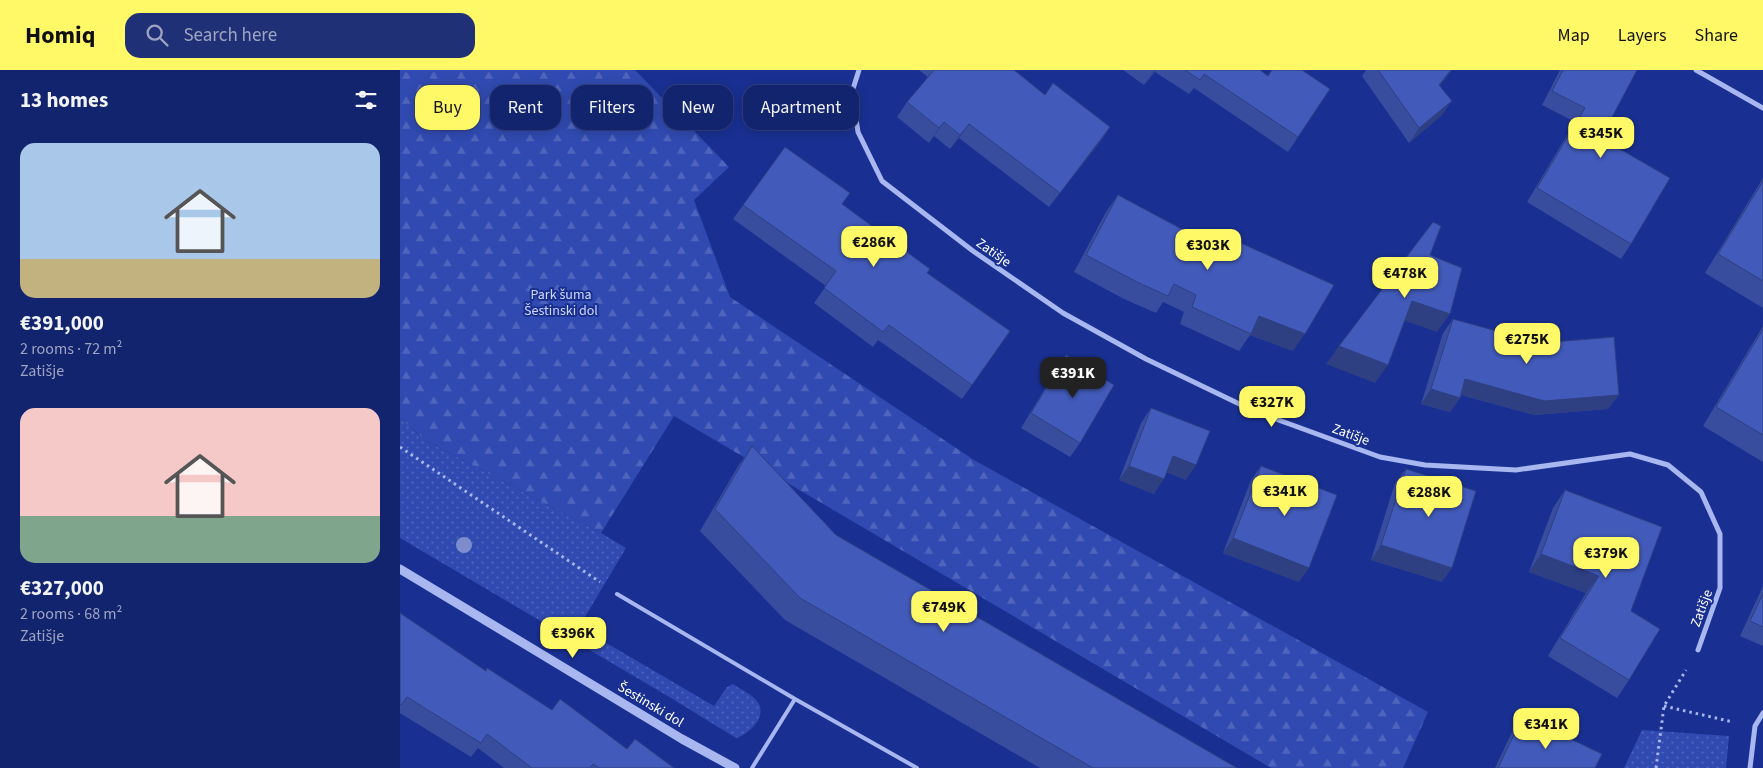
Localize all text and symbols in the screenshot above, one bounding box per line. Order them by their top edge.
search box [125,13,475,58]
text: Homiq [25,18,95,53]
icon: search [143,21,171,49]
text: Search here [183,22,277,49]
text: Map [1558,23,1590,48]
text: Layers [1618,23,1667,48]
text: Share [1695,23,1738,48]
text: 13 homes [20,85,108,115]
chip: Buy [415,85,480,130]
chip: Rent [490,85,561,130]
chip: Filters [571,85,653,130]
chip: New [663,85,733,130]
chip: Apartment [743,85,859,130]
icon: filters [352,86,380,114]
pin: €345K [1566,116,1636,159]
text: €345K [1579,122,1623,144]
icon: home [155,176,245,266]
pin: €286K [839,226,909,268]
pin: €303K [1173,228,1243,271]
text: €286K [852,231,896,253]
street label: Zatišje [972,234,1015,272]
text: €303K [1186,234,1230,256]
pin: €478K [1370,256,1440,299]
text: €478K [1383,262,1427,284]
park label: Park šuma Šestinski dol [524,285,598,321]
text: €391,000 [20,308,104,338]
pin: €275K [1492,322,1562,365]
text: €275K [1505,328,1549,350]
text: 2 rooms · 72 m² [20,338,122,360]
pin: €391K [1038,356,1108,399]
text: Zatišje [20,360,64,382]
text: €391K [1051,362,1095,384]
pin: €327K [1237,386,1307,428]
text: €327K [1250,391,1294,413]
street label: Zatišje [1329,419,1372,451]
icon: home [155,441,245,531]
pin: €341K [1250,474,1320,517]
pin: €288K [1394,476,1464,518]
text: €341K [1263,480,1307,502]
text: €288K [1407,481,1451,503]
pin: €379K [1571,536,1641,579]
text: €379K [1584,542,1628,564]
text: €327,000 [20,573,104,603]
street label: Zatišje [1686,587,1718,630]
pin: €749K [909,590,979,633]
text: €749K [922,596,966,618]
text: 2 rooms · 68 m² [20,603,122,625]
pin: €396K [538,616,608,659]
text: €396K [551,622,595,644]
text: Zatišje [20,625,64,647]
street label: Šestinski dol [614,677,688,733]
pin: €341K [1511,708,1581,750]
text: €341K [1524,713,1568,735]

